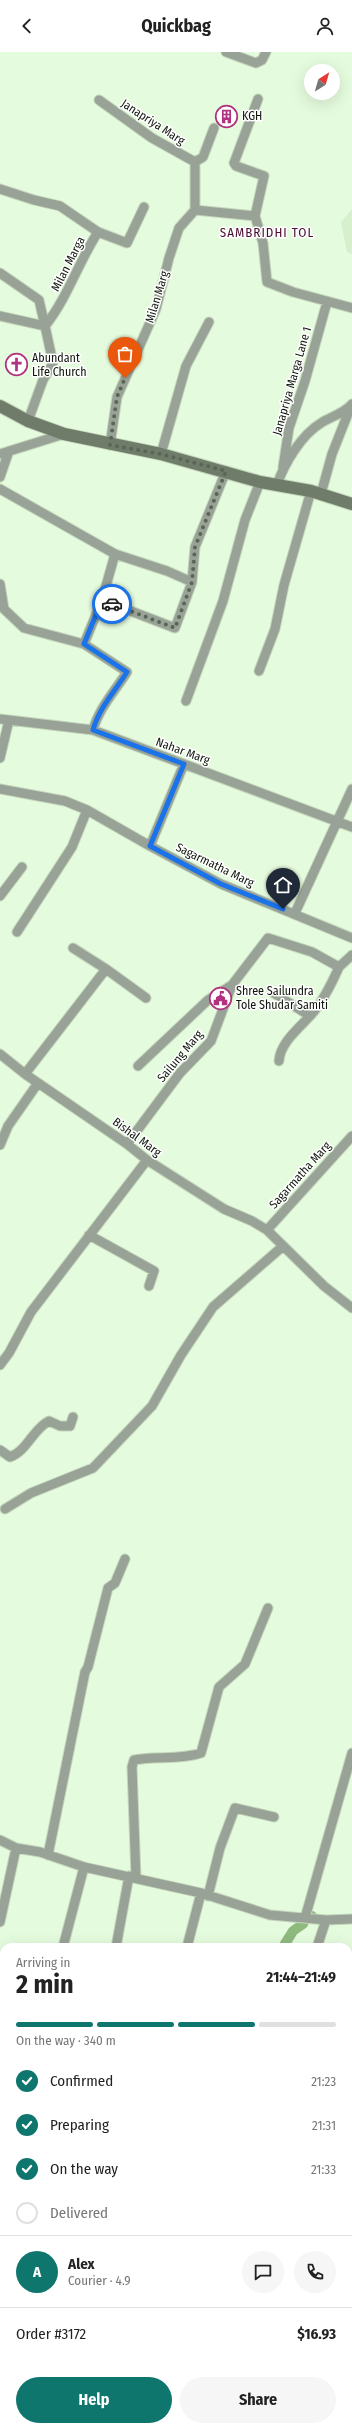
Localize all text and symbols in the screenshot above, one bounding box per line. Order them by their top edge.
icon: back [16,15,38,37]
text: Quickbag [141,15,211,37]
icon: person [314,15,336,37]
north arrow [304,64,340,100]
map controls [304,64,340,100]
street label: Janapriya Marg [119,96,188,148]
building icon: KGH [214,103,240,129]
place label: KGH [242,109,262,123]
district label: SAMBRIDHI TOL [220,225,314,240]
street label: Milan Marga [48,234,88,294]
street label: Milan Marg [142,269,172,325]
street label: Janapriya Marga Lane 1 [270,325,314,437]
pin [108,337,142,378]
icon: bag [114,343,136,365]
place label: Abundant Life Church [32,351,87,379]
church icon: Abundant Life Church [3,352,29,378]
courier [92,584,132,624]
icon: car [101,593,123,615]
street label: Nahar Marg [154,735,212,767]
street label: Sagarmatha Marg [174,840,257,890]
pin [266,868,300,909]
icon: home [272,874,294,896]
place label: Shree Sailundra Tole Shudar Samiti [236,984,328,1012]
public building icon: Shree Sailundra Tole Shudar Samiti [208,985,234,1011]
street label: Sailung Marg [154,1027,206,1085]
street label: Bishal Marg [110,1115,164,1160]
street label: Sagarmatha Marg [266,1138,334,1211]
text: Arriving in [16,1955,70,1970]
text: 21:44–21:49 [266,1968,336,1986]
text: 2 min [16,1969,74,2000]
text: On the way · 340 m [16,2033,116,2048]
icon: check [16,2070,38,2092]
text: Confirmed [50,2072,113,2090]
text: 21:23 [311,2074,336,2089]
icon: check [16,2114,38,2136]
text: Preparing [50,2116,109,2134]
text: 21:31 [312,2118,336,2133]
icon: check [16,2158,38,2180]
text: On the way [50,2160,118,2178]
text: 21:33 [311,2162,336,2177]
text: Delivered [50,2204,108,2222]
button: chat [242,2251,284,2293]
button: phone [294,2251,336,2293]
text: Alex [68,2255,95,2273]
text: A [33,2263,41,2281]
text: Courier · 4.9 [68,2273,131,2288]
text: Order #3172 [16,2325,86,2343]
text: $16.93 [297,2325,336,2343]
button: Help [16,2377,172,2423]
button: Share [180,2377,336,2423]

